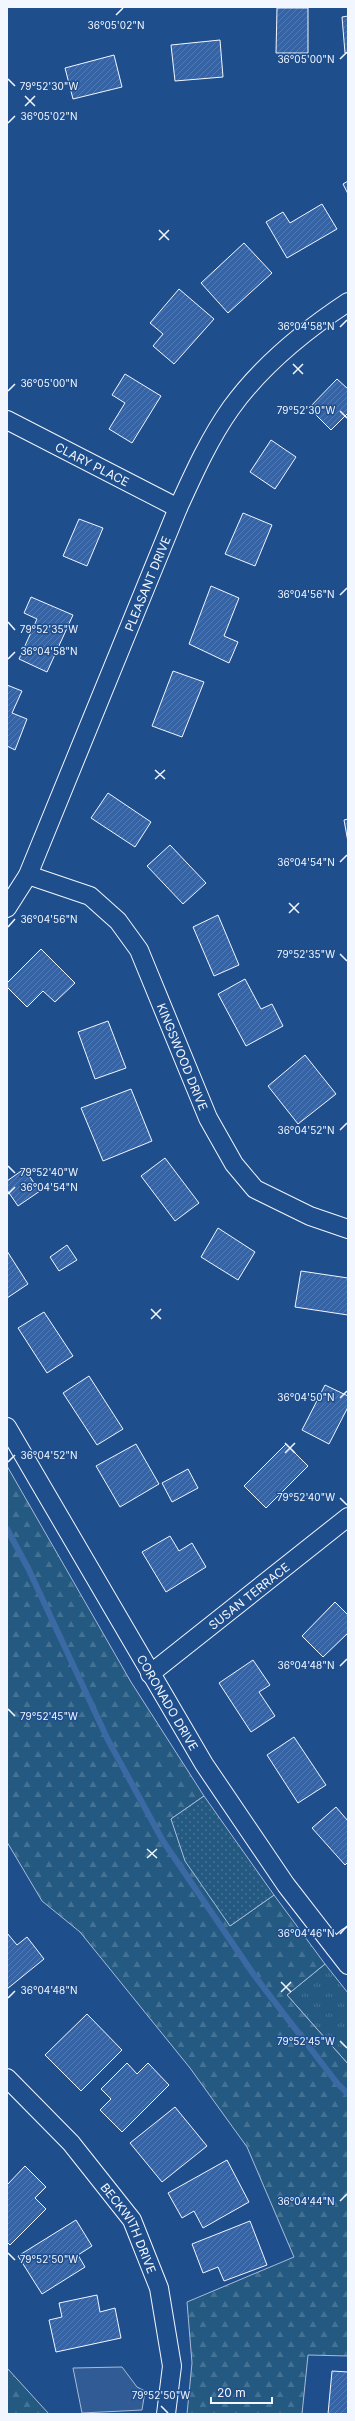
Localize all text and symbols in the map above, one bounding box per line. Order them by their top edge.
text: 36°05'02"N [88,19,144,31]
text: 36°05'00"N [277,53,335,65]
text: 79°52'30"W [20,80,78,92]
text: 36°05'02"N [21,110,77,122]
text: 36°04'58"N [277,320,335,332]
text: 36°05'00"N [20,377,78,389]
text: 79°52'30"W [277,404,335,416]
street label: CLARY PLACE [53,439,132,489]
street label: PLEASANT DRIVE [121,534,173,633]
text: 36°04'56"N [277,588,335,600]
text: 79°52'35"W [20,623,78,635]
text: 36°04'58"N [20,645,78,657]
text: 36°04'54"N [277,856,335,868]
text: 36°04'56"N [20,913,78,925]
text: 79°52'35"W [277,948,335,960]
street label: KINGSWOOD DRIVE [154,1001,211,1112]
text: 36°04'52"N [277,1124,335,1136]
text: 79°52'40"W [20,1166,78,1178]
text: 36°04'54"N [20,1181,78,1193]
text: 36°04'50"N [277,1391,335,1403]
text: 36°04'52"N [20,1449,78,1461]
text: 79°52'40"W [277,1491,335,1503]
street label: SUSAN TERRACE [205,1559,292,1632]
street label: CORONADO DRIVE [134,1652,202,1753]
text: 36°04'48"N [278,1659,334,1671]
text: 79°52'45"W [20,1710,78,1722]
text: 36°04'46"N [278,1927,334,1939]
text: 36°04'48"N [21,1984,77,1996]
text: 79°52'45"W [277,2035,335,2047]
street label: BECKWITH DRIVE [98,2180,160,2275]
text: 36°04'44"N [277,2195,335,2207]
text: 79°52'50"W [20,2253,78,2265]
scale bar [211,2379,272,2405]
text: 20 m [217,2385,246,2400]
text: 79°52'50"W [132,2389,190,2401]

